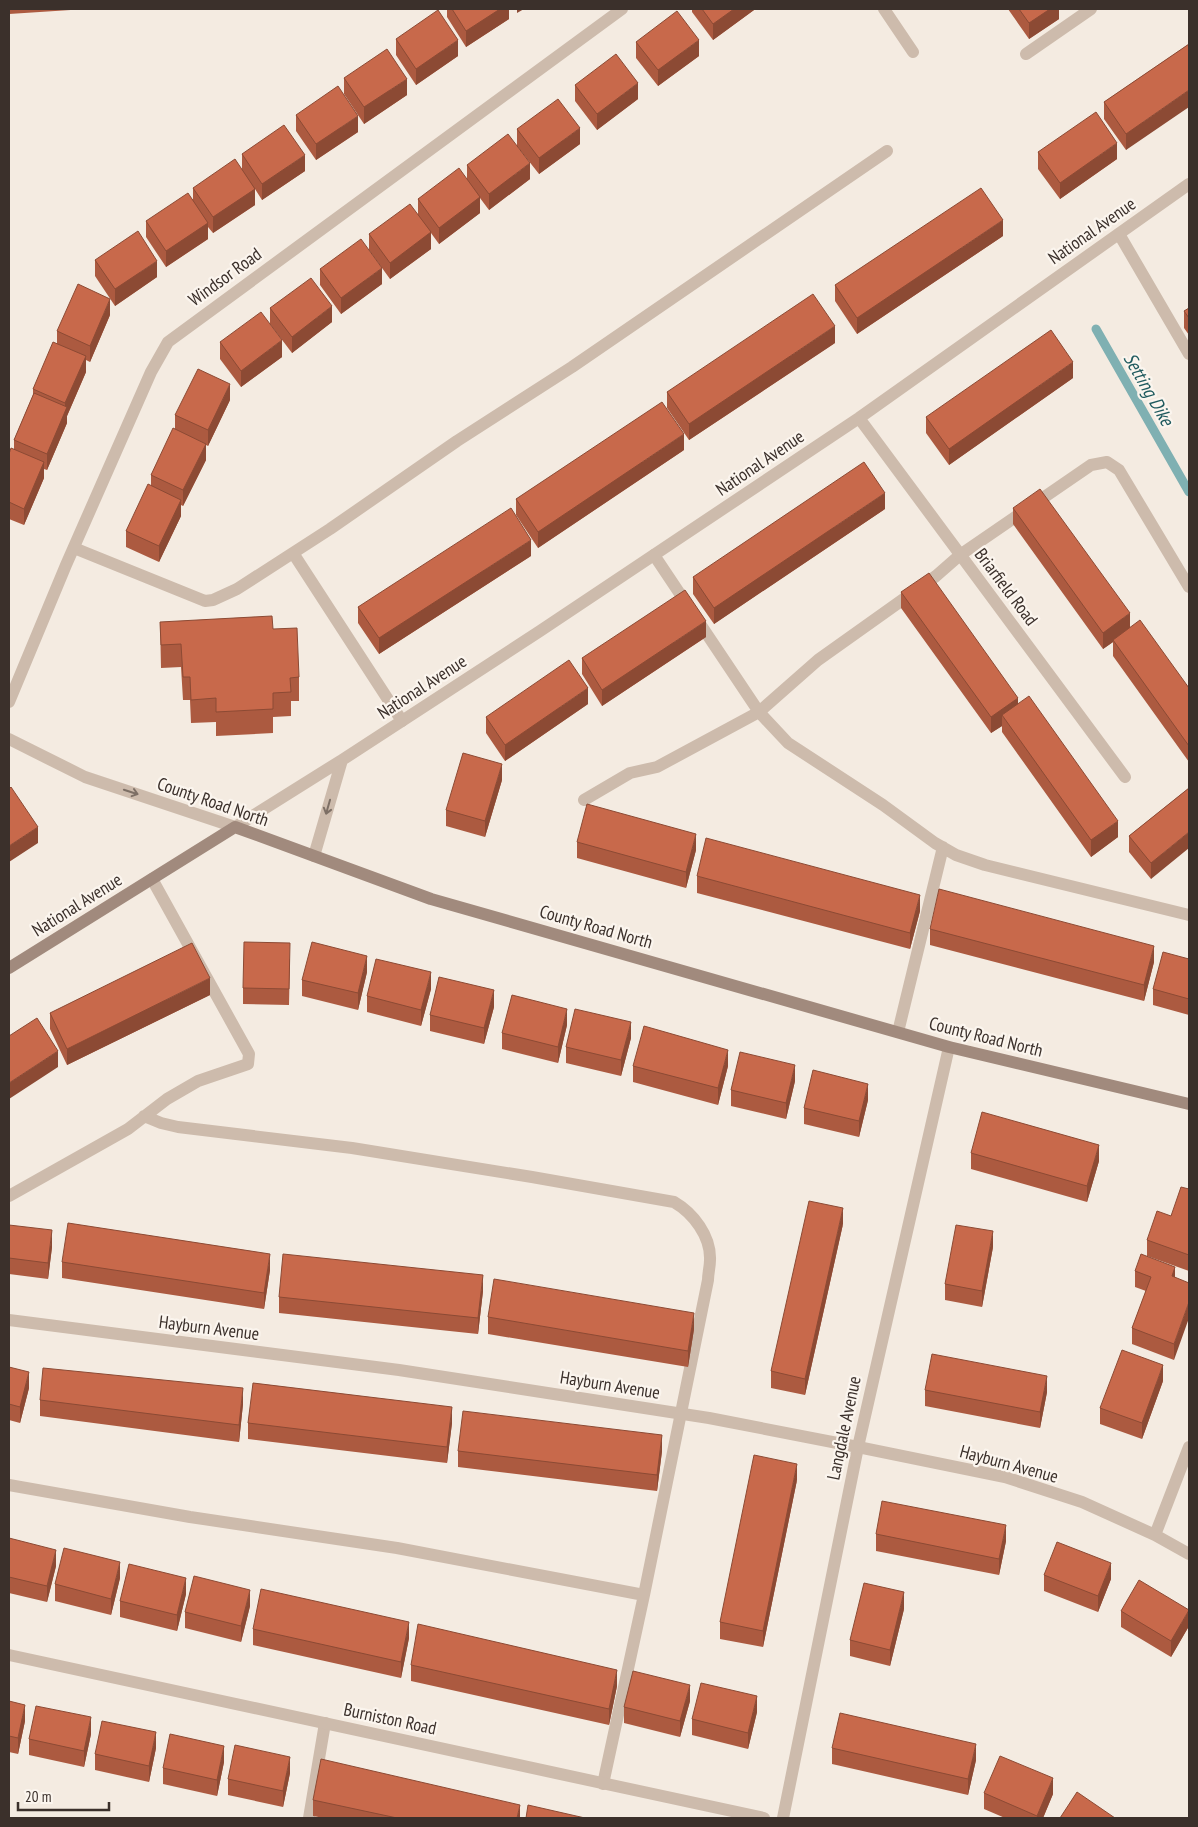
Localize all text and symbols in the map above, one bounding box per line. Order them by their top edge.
street label: National Avenue [1043,192,1140,269]
street label: Windsor Road [184,242,266,311]
water label: Setting Dike [1119,348,1180,431]
street label: National Avenue [711,425,808,501]
street label: Briarfield Road [970,543,1043,630]
street label: National Avenue [373,649,471,724]
street label: County Road North [154,772,272,831]
one-way arrow [123,788,139,798]
one-way arrow [323,798,333,814]
street label: National Avenue [28,868,126,941]
street label: County Road North [537,899,655,954]
street label: County Road North [927,1011,1045,1062]
street label: Hayburn Avenue [158,1310,261,1345]
street label: Hayburn Avenue [558,1365,662,1404]
street label: Langdale Avenue [821,1374,866,1482]
street label: Hayburn Avenue [957,1439,1061,1488]
street label: Burniston Road [342,1697,439,1740]
scale bar [18,1780,109,1812]
text: 20 m [25,1787,51,1806]

